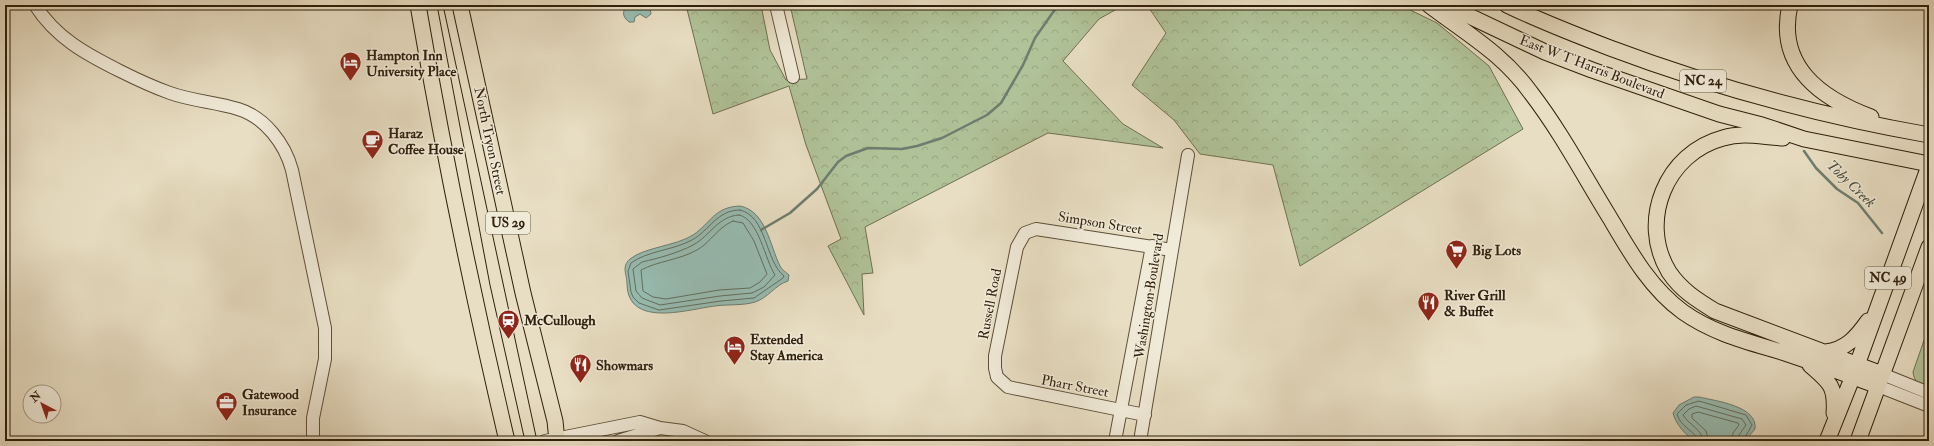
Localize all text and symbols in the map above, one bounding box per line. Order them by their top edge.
street label: East W T Harris Boulevard [1517,31,1667,103]
place label: Hampton Inn University Place [366,47,457,81]
hotel icon: Hampton Inn University Place [338,50,364,83]
road number: NC 24 [1680,70,1726,92]
street label: North Tryon Street [469,86,510,197]
place label: Haraz Coffee House [388,125,464,158]
cafe icon: Haraz Coffee House [359,128,385,161]
water label: Toby Creek [1823,156,1879,212]
street label: Simpson Street [1057,208,1144,239]
road number: US 29 [486,212,530,234]
street label: Washington Boulevard [1131,232,1167,361]
supermarket icon: Big Lots [1443,237,1469,270]
place label: Big Lots [1472,242,1521,260]
street label: Russell Road [975,267,1005,341]
road number: NC 49 [1865,267,1911,289]
place label: River Grill & Buffet [1444,287,1506,320]
restaurant icon: River Grill & Buffet [1415,290,1441,323]
station icon: McCullough [496,307,522,340]
place label: McCullough [523,312,596,330]
place label: Extended Stay America [750,331,824,365]
hotel icon: Extended Stay America [722,334,748,367]
restaurant icon: Showmars [568,352,594,385]
place label: Showmars [596,357,653,374]
street label: Pharr Street [1040,371,1111,401]
north arrow [22,384,62,424]
place label: Gatewood Insurance [242,386,299,419]
text: N [27,388,45,406]
office icon: Gatewood Insurance [214,389,240,422]

